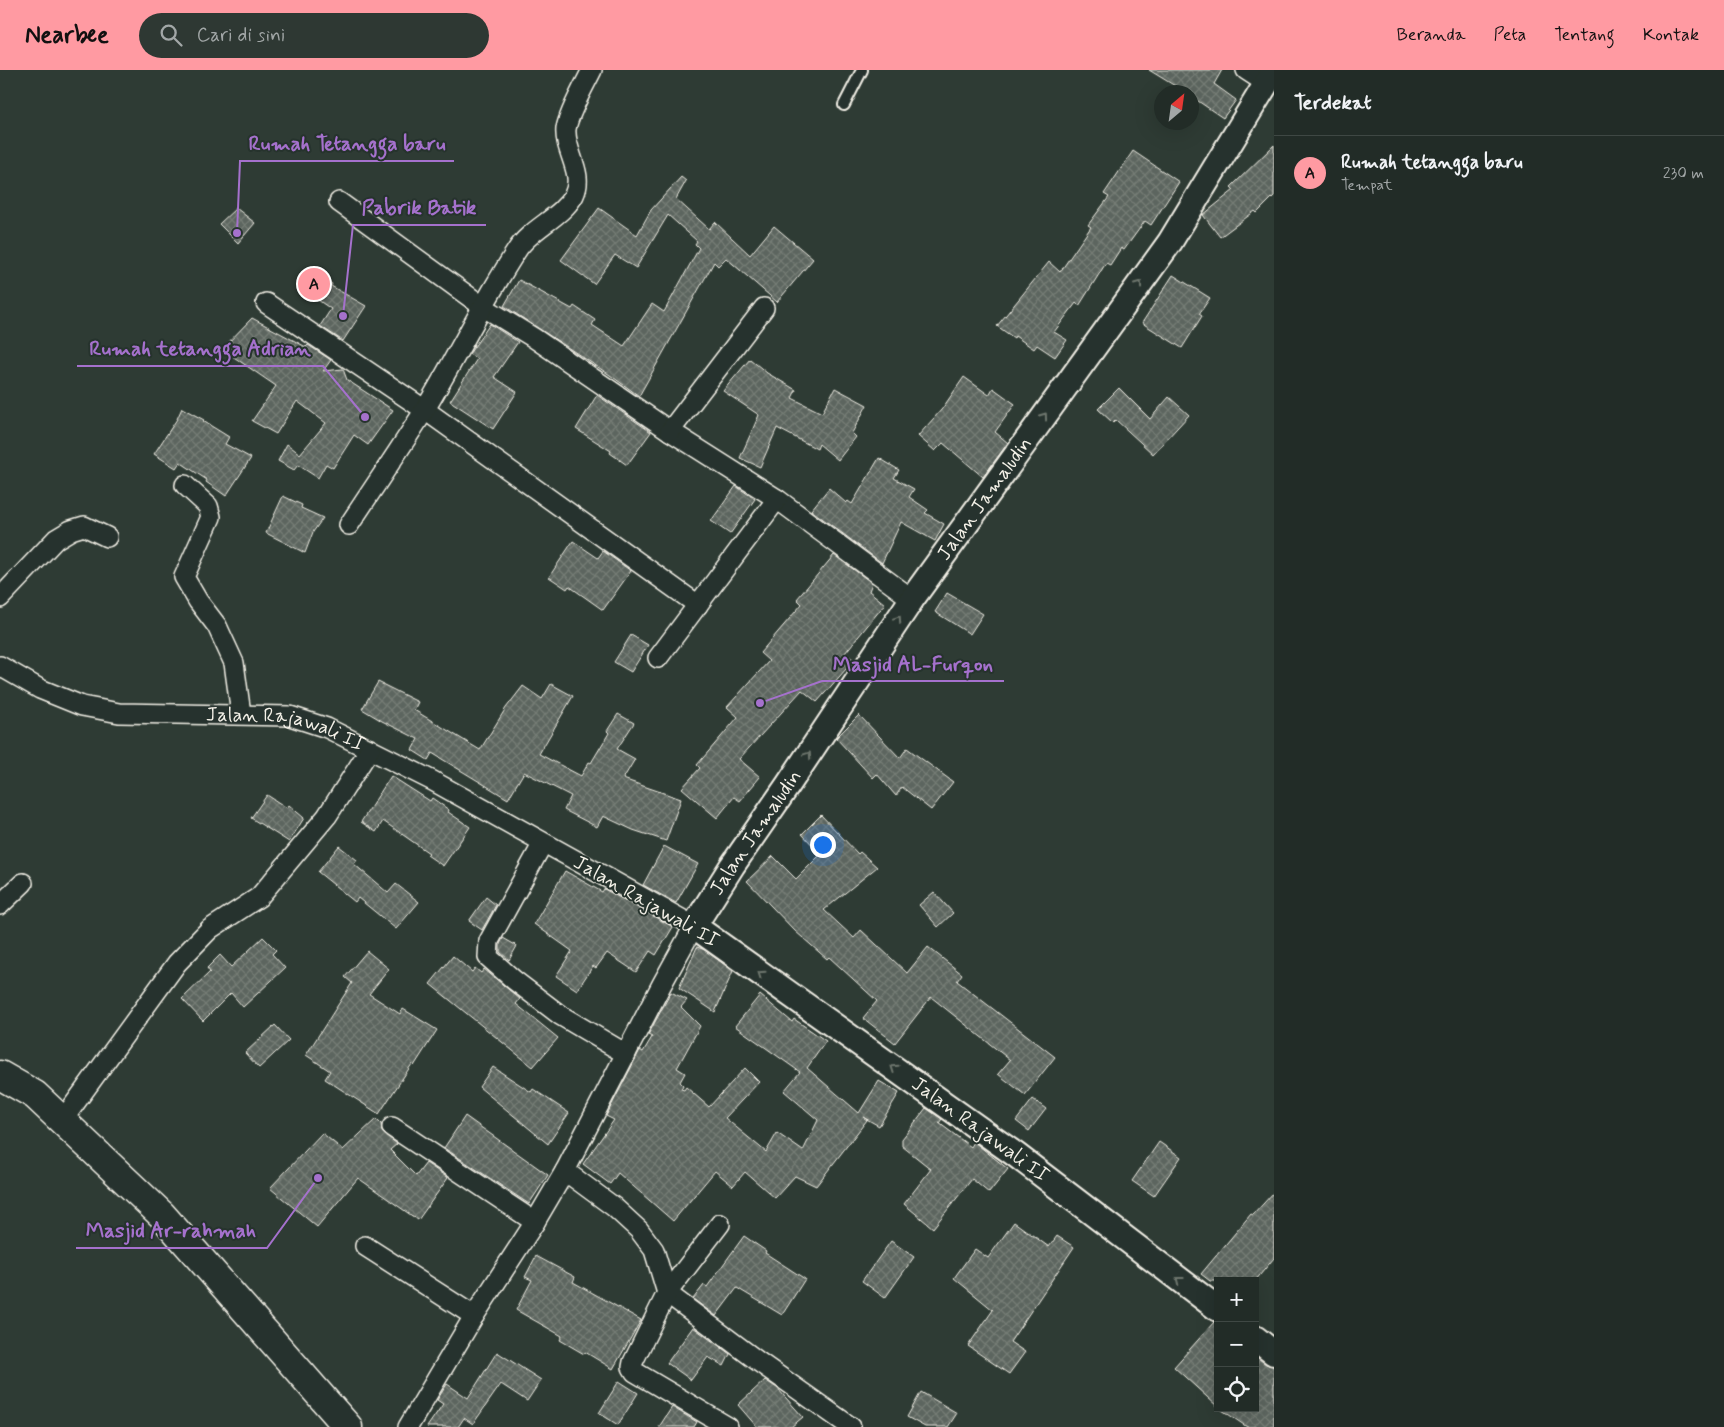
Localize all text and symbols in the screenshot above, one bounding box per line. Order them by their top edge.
search box [139,13,489,58]
text: Nearbee [25,20,109,51]
icon: search [157,21,185,49]
text: Cari di sini [197,23,285,48]
text: Beranda [1396,23,1465,47]
text: Peta [1493,23,1526,47]
text: Tentang [1554,23,1615,47]
text: Kontak [1643,23,1699,47]
north arrow [1154,85,1199,130]
text: Terdekat [1294,89,1372,117]
callout: Rumah Tetangga baru [240,125,454,161]
text: Rumah Tetangga baru [249,130,446,160]
text: Rumah tetangga baru [1341,150,1523,175]
text: A [1305,163,1315,184]
text: 230 m [1663,163,1704,184]
text: Tempat [1341,175,1393,196]
callout: Pabrik Batik [353,189,486,225]
text: Pabrik Batik [362,194,477,222]
pin: A [298,265,330,303]
one-way arrow [1133,281,1142,290]
callout: Rumah tetangga Adrian [77,330,323,366]
text: Rumah tetangga Adrian [89,335,311,365]
one-way arrow [1038,412,1047,422]
street label: Jalan Jamaludin [931,431,1038,566]
one-way arrow [892,616,901,625]
callout: Masjid AL-Furqon [822,645,1004,681]
text: Masjid AL-Furqon [833,651,993,679]
street label: Jalan Rajawali II [206,701,370,759]
one-way arrow [802,751,812,760]
street label: Jalan Jamaludin [703,764,808,901]
your location [810,832,836,858]
street label: Jalan Rajawali II [568,849,724,955]
one-way arrow [758,971,767,980]
one-way arrow [890,1065,900,1074]
street label: Jalan Rajawali II [906,1071,1055,1189]
callout: Masjid Ar-rahmah [76,1212,267,1248]
text: Masjid Ar-rahmah [86,1217,256,1245]
one-way arrow [1176,1277,1185,1285]
map controls [1214,1277,1259,1412]
button: + [1214,1277,1259,1322]
button: − [1214,1322,1259,1367]
button: locate [1214,1367,1259,1412]

